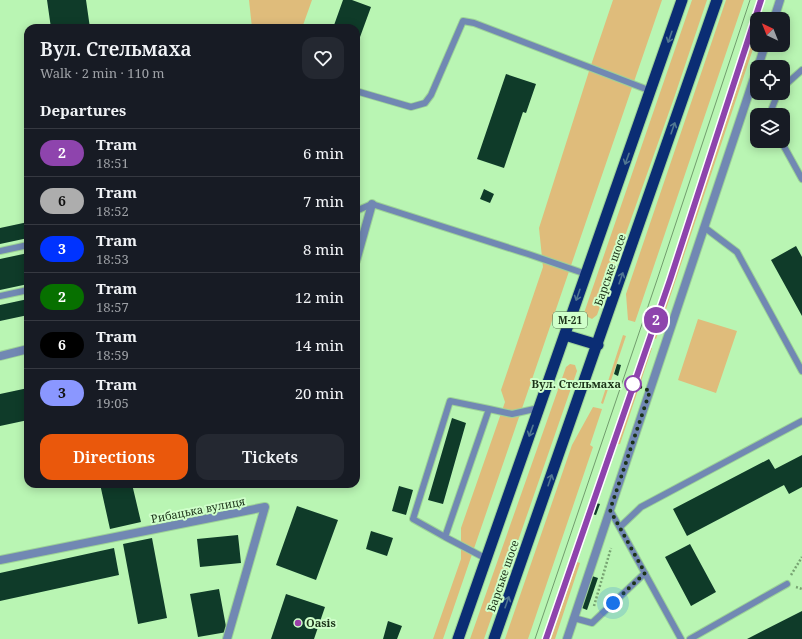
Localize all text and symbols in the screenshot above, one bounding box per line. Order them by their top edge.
north arrow [750,12,790,52]
map controls [750,12,790,148]
one-way arrow [666,30,673,43]
text: Вул. Стельмаха [40,36,192,62]
button: heart [302,37,344,79]
button: locate [750,60,790,100]
text: Walk · 2 min · 110 m [40,64,165,82]
text: Departures [40,100,126,120]
button: layers [750,108,790,148]
one-way arrow [670,122,677,135]
text: Tram [96,134,137,154]
text: 2 [58,143,66,162]
text: 6 min [303,143,344,163]
one-way arrow [622,153,630,165]
text: 18:51 [96,154,129,172]
text: Tram [96,182,137,202]
text: 6 [58,191,66,210]
text: 7 min [303,191,344,211]
text: 18:52 [96,202,129,220]
text: Tram [96,230,137,250]
street label: Барське шосе [590,232,629,308]
text: 3 [58,239,66,258]
text: 8 min [303,239,344,259]
text: 18:53 [96,250,129,268]
one-way arrow [618,271,625,284]
text: Tram [96,278,137,298]
text: 2 [58,287,66,306]
text: 12 min [295,287,344,307]
one-way arrow [574,289,582,301]
text: 18:57 [96,298,129,316]
line badge: 2 [643,307,669,333]
text: 2 [652,310,660,329]
road number: М-21 [553,312,587,328]
text: Tram [96,326,137,346]
text: 6 [58,335,66,354]
text: 14 min [295,335,344,355]
text: 18:59 [96,346,129,364]
text: Tram [96,374,137,394]
marker: Вул. Стельмаха [624,375,642,393]
place label: Вул. Стельмаха [531,376,621,391]
text: 3 [58,383,66,402]
text: 20 min [295,383,344,403]
text: 19:05 [96,394,129,412]
one-way arrow [526,425,534,437]
button: Directions [40,434,188,480]
button: Tickets [196,434,344,480]
one-way arrow [547,474,555,486]
street label: Рибацька вулиця [150,493,246,526]
street label: Барське шосе [483,538,522,614]
your location [603,593,623,613]
one-way arrow [504,597,512,609]
place label: Oasis [306,615,336,630]
marker: Oasis [293,618,303,628]

